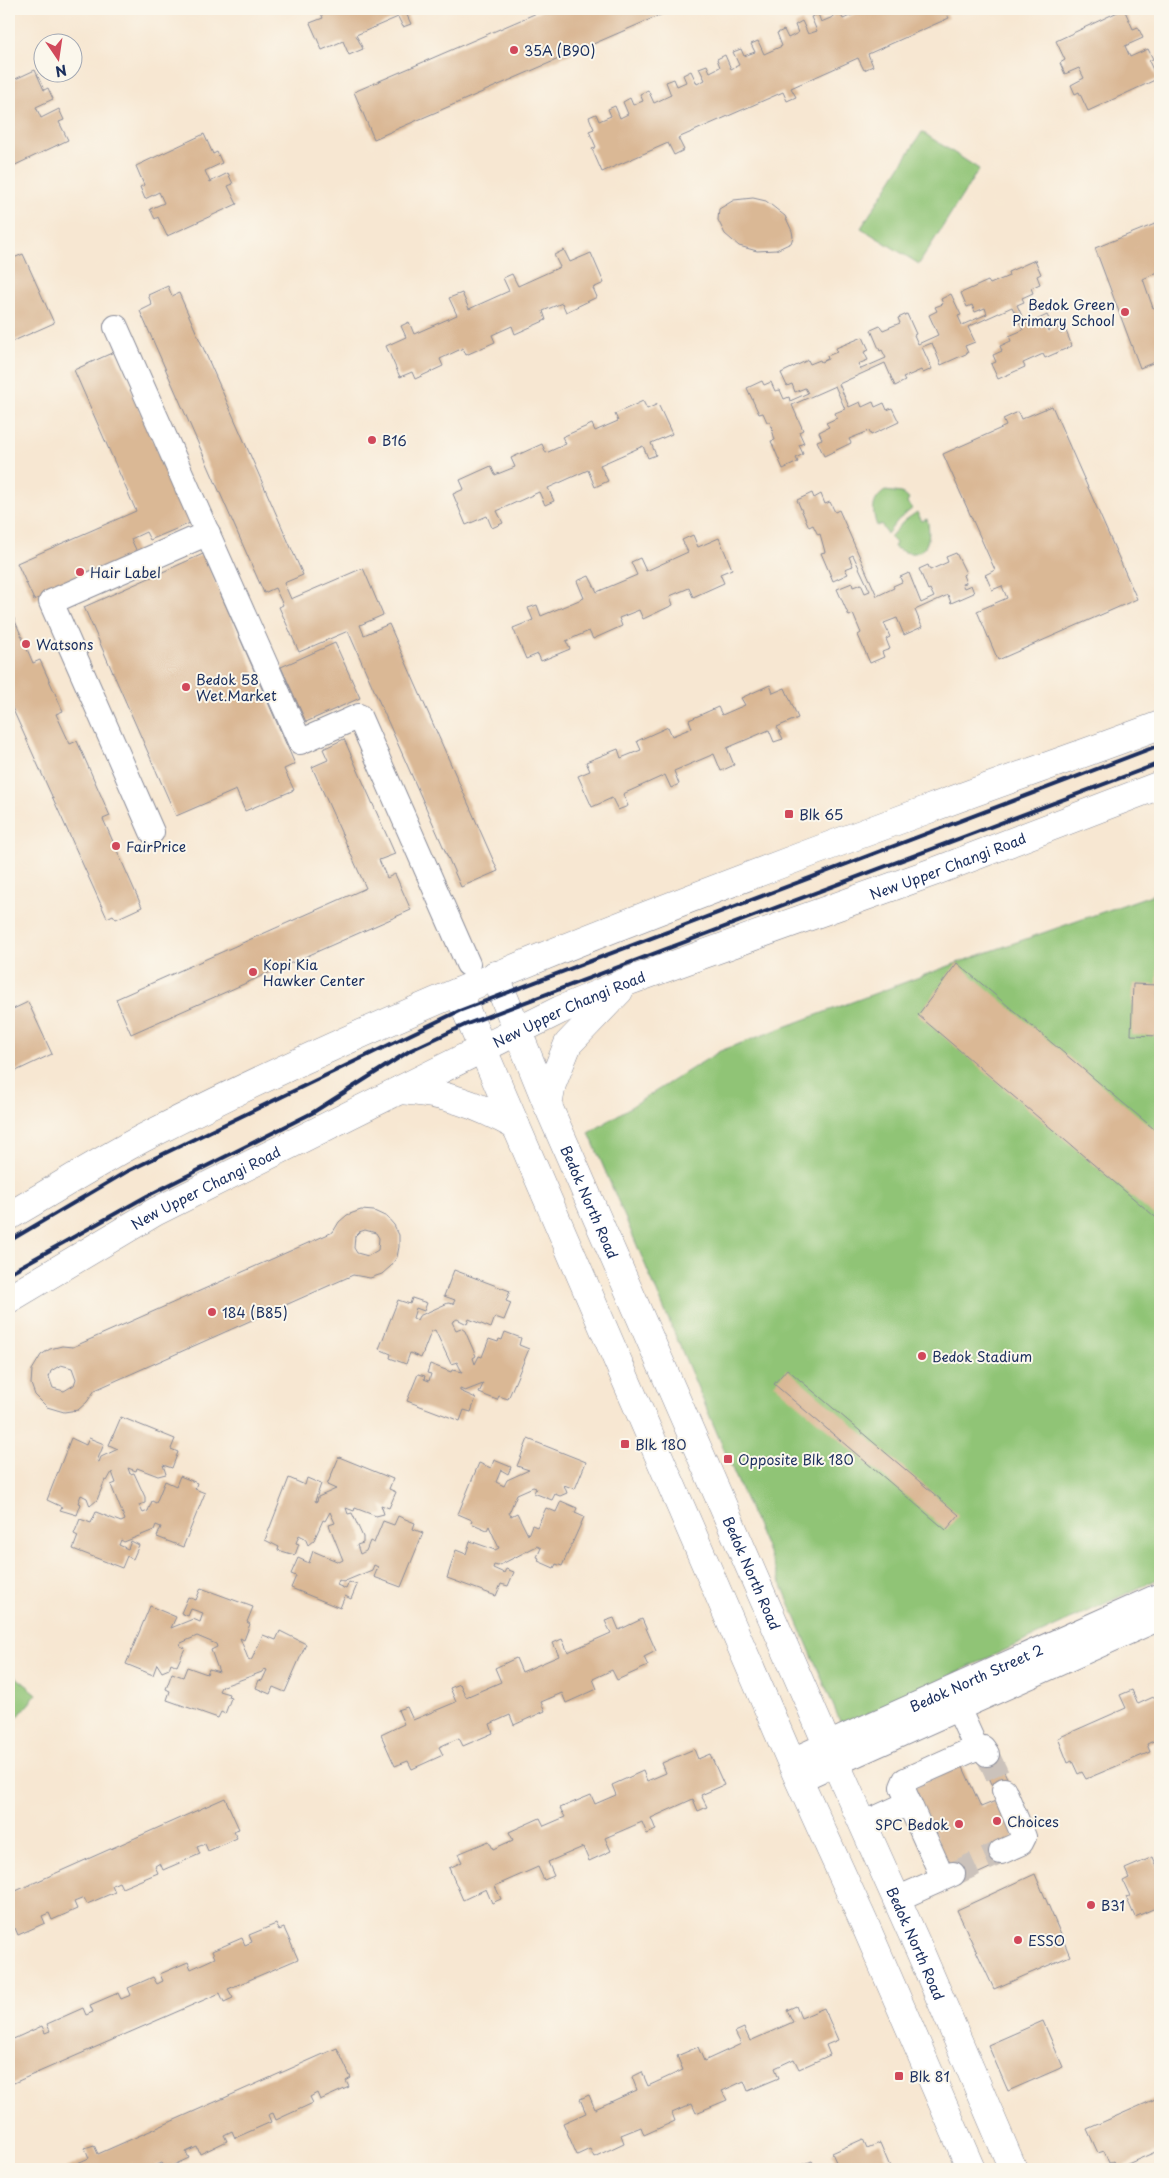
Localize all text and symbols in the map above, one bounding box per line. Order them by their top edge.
north arrow [32,32,82,82]
place label: 35A (B90) [524,40,595,61]
marker: 35A (B90) [508,44,520,56]
text: N [53,60,69,83]
place label: Bedok Green Primary School [1012,294,1115,331]
marker: Bedok Green Primary School [1119,306,1131,318]
place label: B16 [382,430,407,451]
marker: B16 [366,434,378,446]
place label: Hair Label [90,562,161,583]
marker: Hair Label [74,566,86,578]
place label: Watsons [36,634,93,655]
marker: Watsons [20,638,32,650]
place label: Bedok 58 Wet.Market [196,669,277,706]
marker: Bedok 58 Wet.Market [180,681,192,693]
place label: Blk 65 [799,804,843,825]
marker: Blk 65 [783,808,795,820]
street label: New Upper Changi Road [866,827,1029,905]
place label: FairPrice [126,836,186,857]
marker: FairPrice [110,840,122,852]
place label: Kopi Kia Hawker Center [263,954,365,991]
marker: Kopi Kia Hawker Center [247,966,259,978]
street label: New Upper Changi Road [489,966,648,1052]
street label: New Upper Changi Road [127,1141,284,1235]
street label: Bedok North Road [556,1142,624,1262]
place label: 184 (B85) [222,1302,288,1323]
marker: 184 (B85) [206,1306,218,1318]
place label: Bedok Stadium [932,1346,1032,1367]
marker: Bedok Stadium [916,1350,928,1362]
place label: Blk 180 [635,1434,687,1455]
marker: Blk 180 [619,1438,631,1450]
place label: Opposite Blk 180 [738,1449,854,1470]
marker: Opposite Blk 180 [722,1453,734,1465]
street label: Bedok North Road [718,1513,786,1633]
street label: Bedok North Street 2 [906,1638,1046,1717]
place label: Choices [1007,1811,1059,1832]
place label: SPC Bedok [875,1814,949,1835]
marker: Choices [991,1815,1003,1827]
marker: SPC Bedok [953,1818,965,1830]
street label: Bedok North Road [882,1883,950,2003]
place label: B31 [1101,1895,1125,1916]
marker: B31 [1085,1899,1097,1911]
place label: ESSO [1028,1930,1065,1951]
marker: ESSO [1012,1934,1024,1946]
place label: Blk 81 [909,2066,950,2087]
marker: Blk 81 [893,2070,905,2082]

